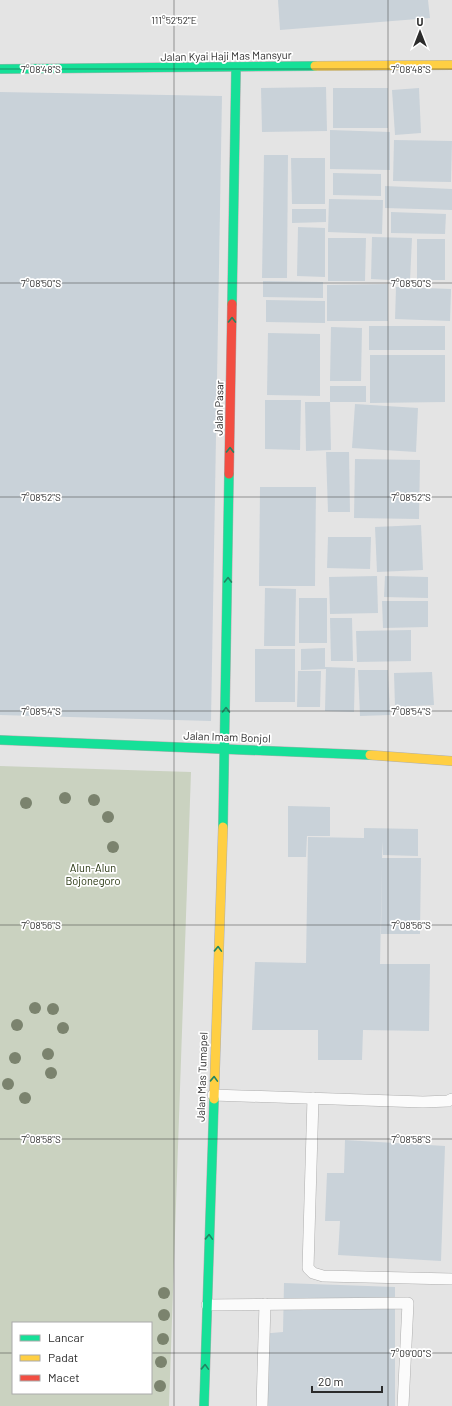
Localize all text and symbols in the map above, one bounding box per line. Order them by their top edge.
north arrow [400,12,440,52]
text: 111°52'52"E [151,14,197,26]
text: U [417,15,424,28]
street label: Jalan Kyai Haji Mas Mansyur [160,48,292,63]
text: 7°08'48"S [21,63,61,75]
text: 7°08'48"S [391,63,431,75]
text: 7°08'50"S [21,277,61,289]
text: 7°08'50"S [391,277,431,289]
one-way arrow [228,317,236,323]
street label: Jalan Pasar [212,380,225,436]
one-way arrow [226,447,234,453]
text: 7°08'52"S [21,491,61,503]
text: 7°08'52"S [391,491,431,503]
one-way arrow [224,577,232,583]
text: 7°08'54"S [21,705,61,717]
text: 7°08'54"S [391,705,431,717]
one-way arrow [222,707,230,713]
street label: Jalan Imam Bonjol [183,728,271,745]
park label: Alun-Alun Bojonegoro [65,861,121,887]
text: 7°08'56"S [21,919,61,931]
text: 7°08'56"S [391,919,431,931]
one-way arrow [214,946,222,952]
street label: Jalan Mas Tumapel [193,1032,210,1122]
one-way arrow [210,1076,218,1082]
text: 7°08'58"S [21,1133,61,1145]
text: 7°08'58"S [391,1133,431,1145]
one-way arrow [205,1234,213,1240]
legend [12,1322,152,1394]
text: Lancar [48,1330,85,1344]
text: 7°09'00"S [391,1347,431,1359]
text: Padat [48,1350,78,1364]
one-way arrow [201,1364,210,1370]
scale bar [312,1368,382,1394]
text: Macet [48,1370,80,1384]
text: 20 m [318,1374,344,1388]

